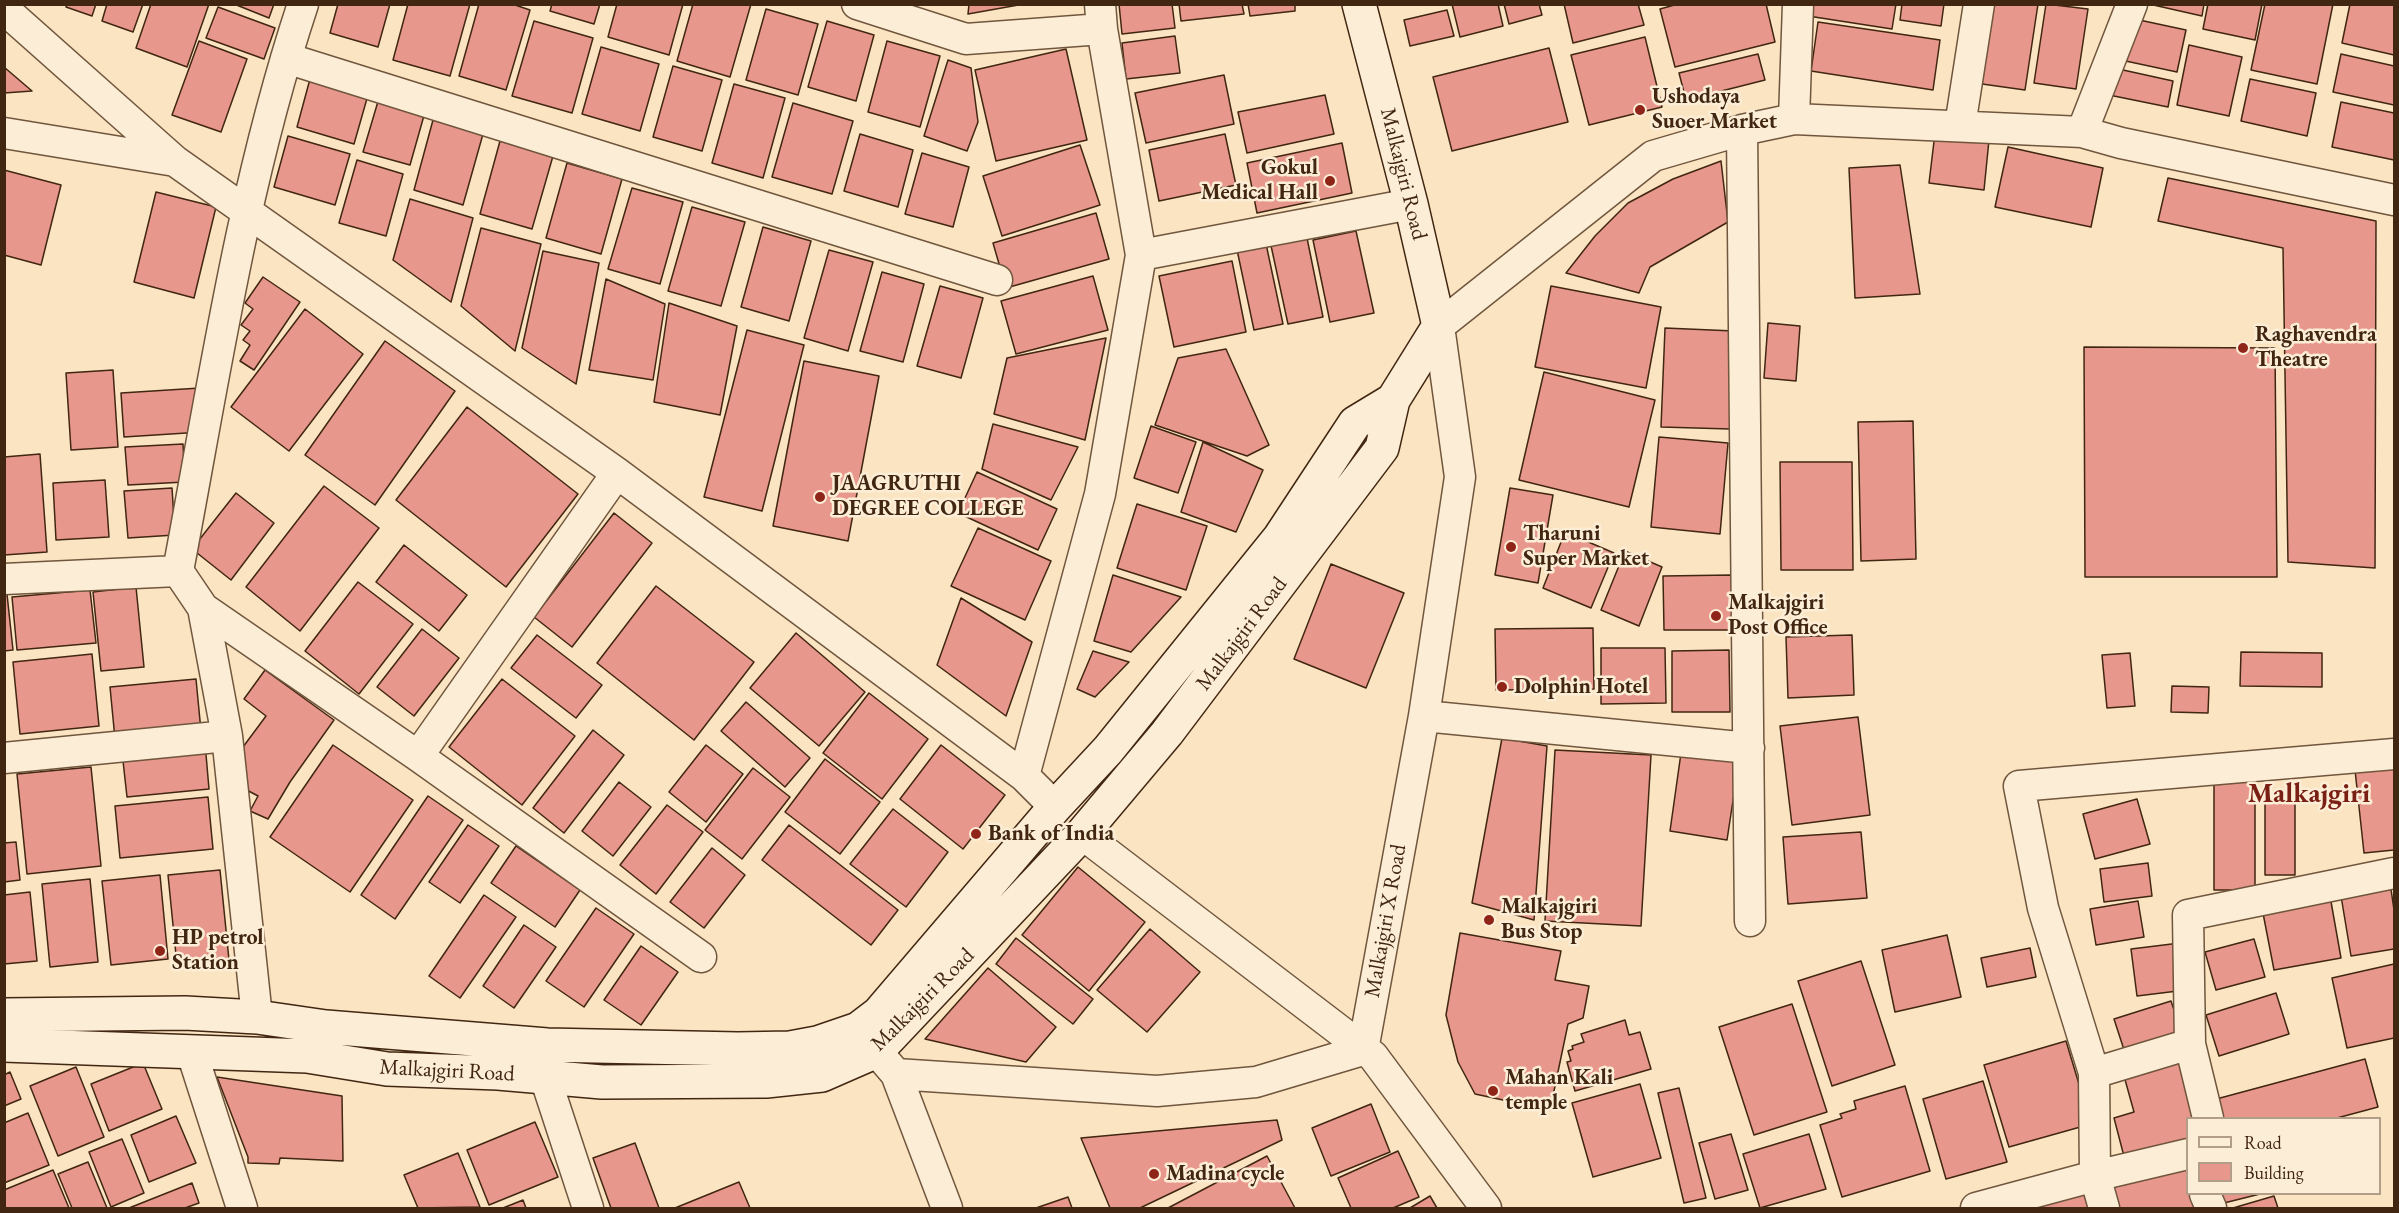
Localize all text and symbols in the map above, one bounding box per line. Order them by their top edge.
place label: Ushodaya Suoer Market [1652,84,1777,136]
marker: Ushodaya Suoer Market [1633,103,1647,117]
street label: Malkajgiri Road [1374,105,1432,243]
place label: Gokul Medical Hall [1201,155,1318,206]
marker: Gokul Medical Hall [1323,174,1337,188]
place label: Raghavendra Theatre [2255,322,2377,374]
marker: Raghavendra Theatre [2236,341,2250,355]
place label: JAAGRUTHI DEGREE COLLEGE [832,471,1024,522]
marker: JAAGRUTHI DEGREE COLLEGE [813,490,827,504]
place label: Tharuni Super Market [1523,521,1649,572]
marker: Tharuni Super Market [1504,540,1518,554]
street label: Malkajgiri Road [1191,572,1293,696]
place label: Malkajgiri Post Office [1728,590,1828,642]
marker: Malkajgiri Post Office [1709,609,1723,623]
place label: Dolphin Hotel [1514,674,1648,700]
marker: Dolphin Hotel [1495,680,1509,694]
district label: Malkajgiri [2248,777,2370,811]
place label: Bank of India [988,821,1114,847]
marker: Bank of India [969,827,983,841]
street label: Malkajgiri X Road [1360,842,1412,1000]
place label: Malkajgiri Bus Stop [1501,894,1597,945]
marker: Malkajgiri Bus Stop [1482,913,1496,927]
place label: HP petrol Station [172,925,264,976]
street label: Malkajgiri Road [866,943,980,1057]
marker: HP petrol Station [153,944,167,958]
street label: Malkajgiri Road [379,1054,515,1088]
place label: Mahan Kali temple [1505,1065,1613,1116]
marker: Mahan Kali temple [1486,1084,1500,1098]
legend [2186,1117,2381,1195]
text: Road [2244,1131,2282,1154]
place label: Madina cycle [1166,1161,1284,1187]
text: Building [2244,1161,2304,1184]
marker: Madina cycle [1147,1167,1161,1181]

